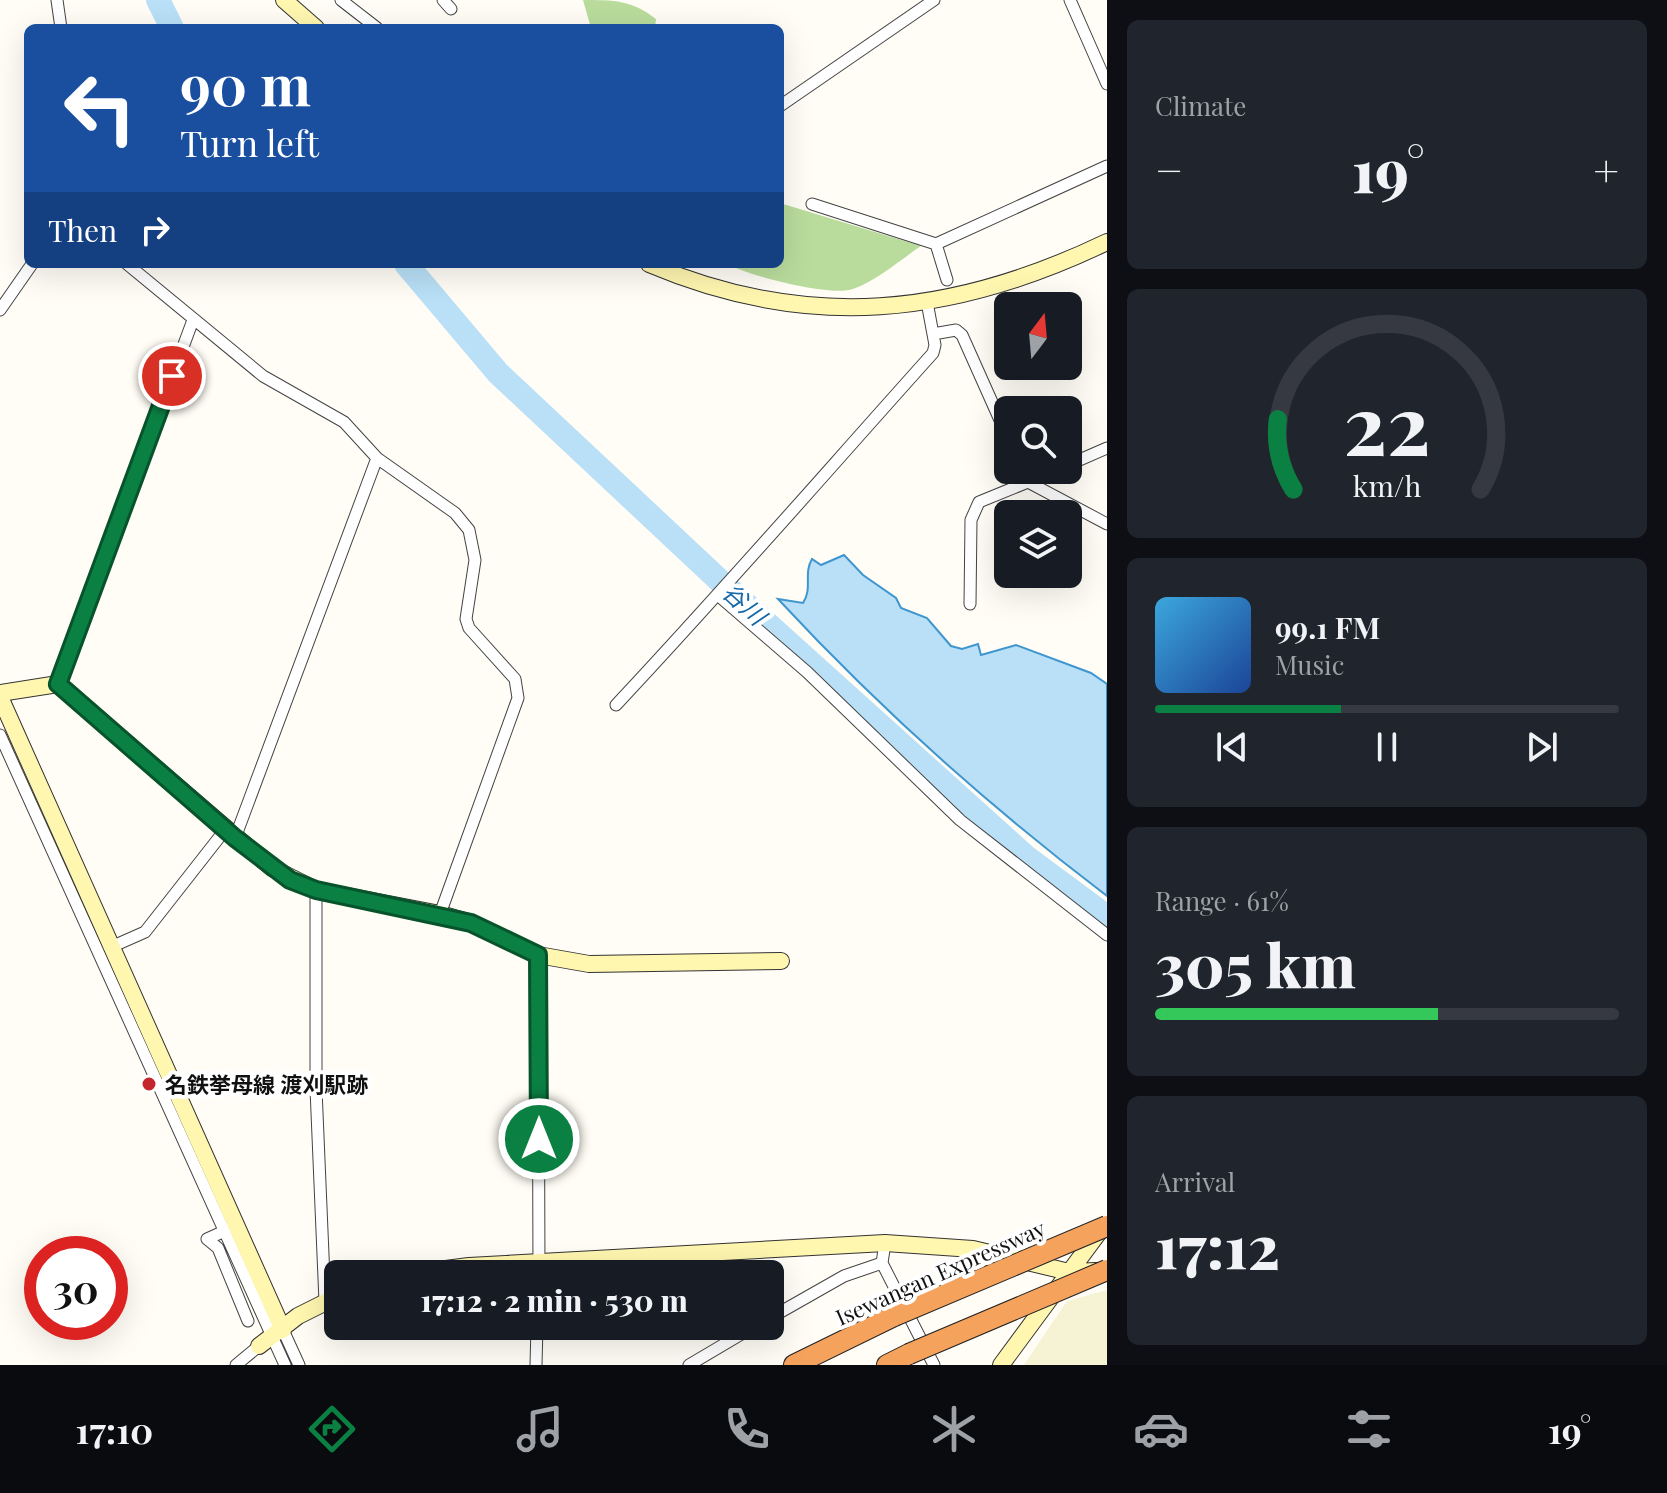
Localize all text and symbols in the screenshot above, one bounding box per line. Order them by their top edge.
text: 90 m [180,46,311,121]
icon: left [48,56,152,160]
text: Climate [1155,88,1246,123]
text: Turn left [180,118,319,166]
text: 19° [1352,128,1425,208]
text: − [1155,139,1183,198]
text: + [1593,139,1619,198]
icon: right [133,208,177,252]
text: Then [48,210,117,250]
north arrow [994,292,1082,380]
map controls [994,292,1082,588]
pin [138,342,206,410]
icon: arrive [150,354,194,398]
text: 22 [1343,365,1431,476]
button: search [994,396,1082,484]
text: km/h [1353,466,1421,504]
button: layers [994,500,1082,588]
water label: 谷川 [716,575,776,633]
text: 99.1 FM [1275,607,1380,647]
text: Music [1275,647,1344,682]
icon: previous [1210,725,1254,769]
icon: pause [1365,725,1409,769]
icon: next [1520,725,1564,769]
text: Range · 61% [1155,883,1289,918]
text: 305 km [1155,923,1356,1003]
place label: 名鉄挙母線 渡刈駅跡 [165,1069,368,1099]
marker: 名鉄挙母線 渡刈駅跡 [140,1075,158,1093]
position arrow [497,1097,581,1181]
text: Arrival [1155,1164,1235,1199]
text: 17:12 [1155,1204,1280,1284]
street label: Isewangan Expressway [831,1212,1049,1332]
speed limit sign: 30 [24,1236,128,1340]
text: 17:12 · 2 min · 530 m [420,1280,688,1320]
icon: directions [304,1401,360,1457]
icon: music [512,1401,568,1457]
icon: phone [719,1401,775,1457]
icon: climate [926,1401,982,1457]
icon: car [1133,1401,1189,1457]
icon: filters [1341,1401,1397,1457]
text: 17:10 [76,1405,153,1453]
text: 19° [1548,1405,1591,1453]

